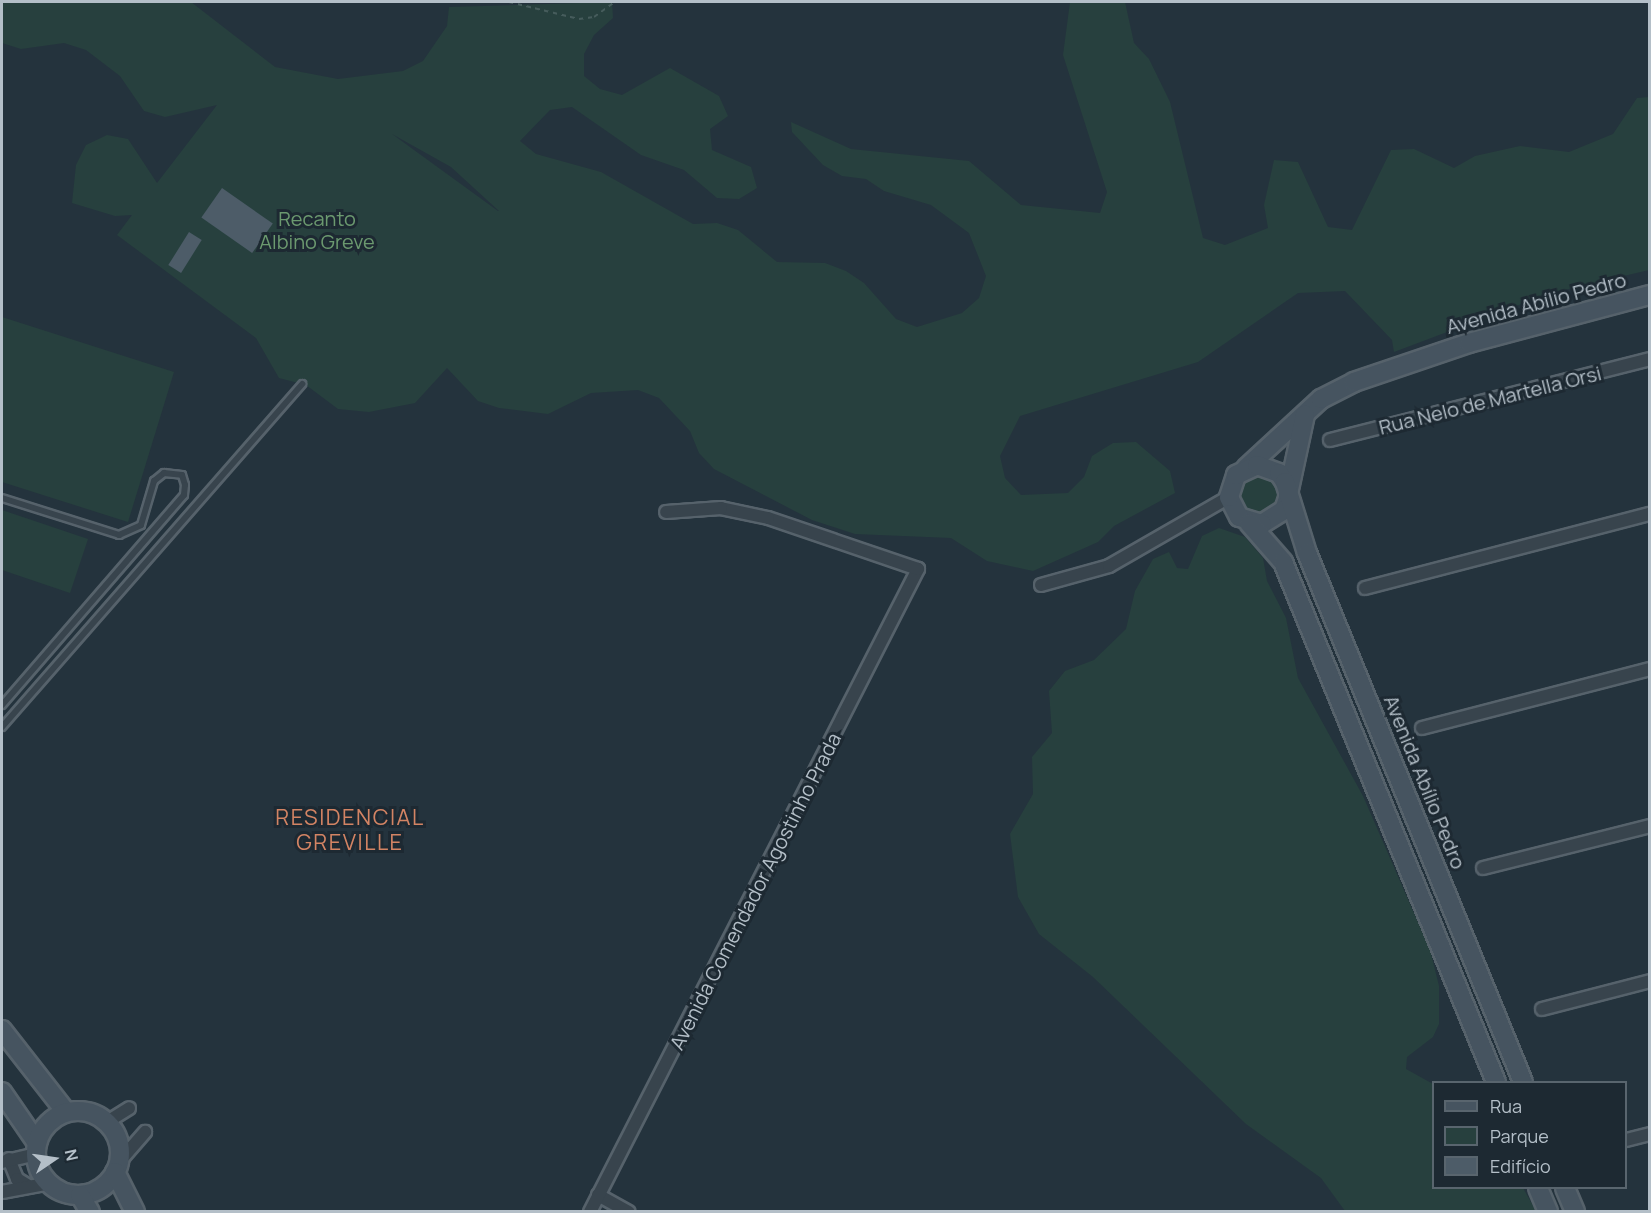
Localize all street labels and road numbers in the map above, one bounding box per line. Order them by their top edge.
street label: Avenida Abílio Pedro [1443,267,1629,339]
street label: Rua Nelo de Martella Orsi [1376,361,1604,439]
street label: Avenida Abílio Pedro [1379,692,1471,872]
street label: Avenida Comendador Agostinho Prada [664,728,846,1054]

